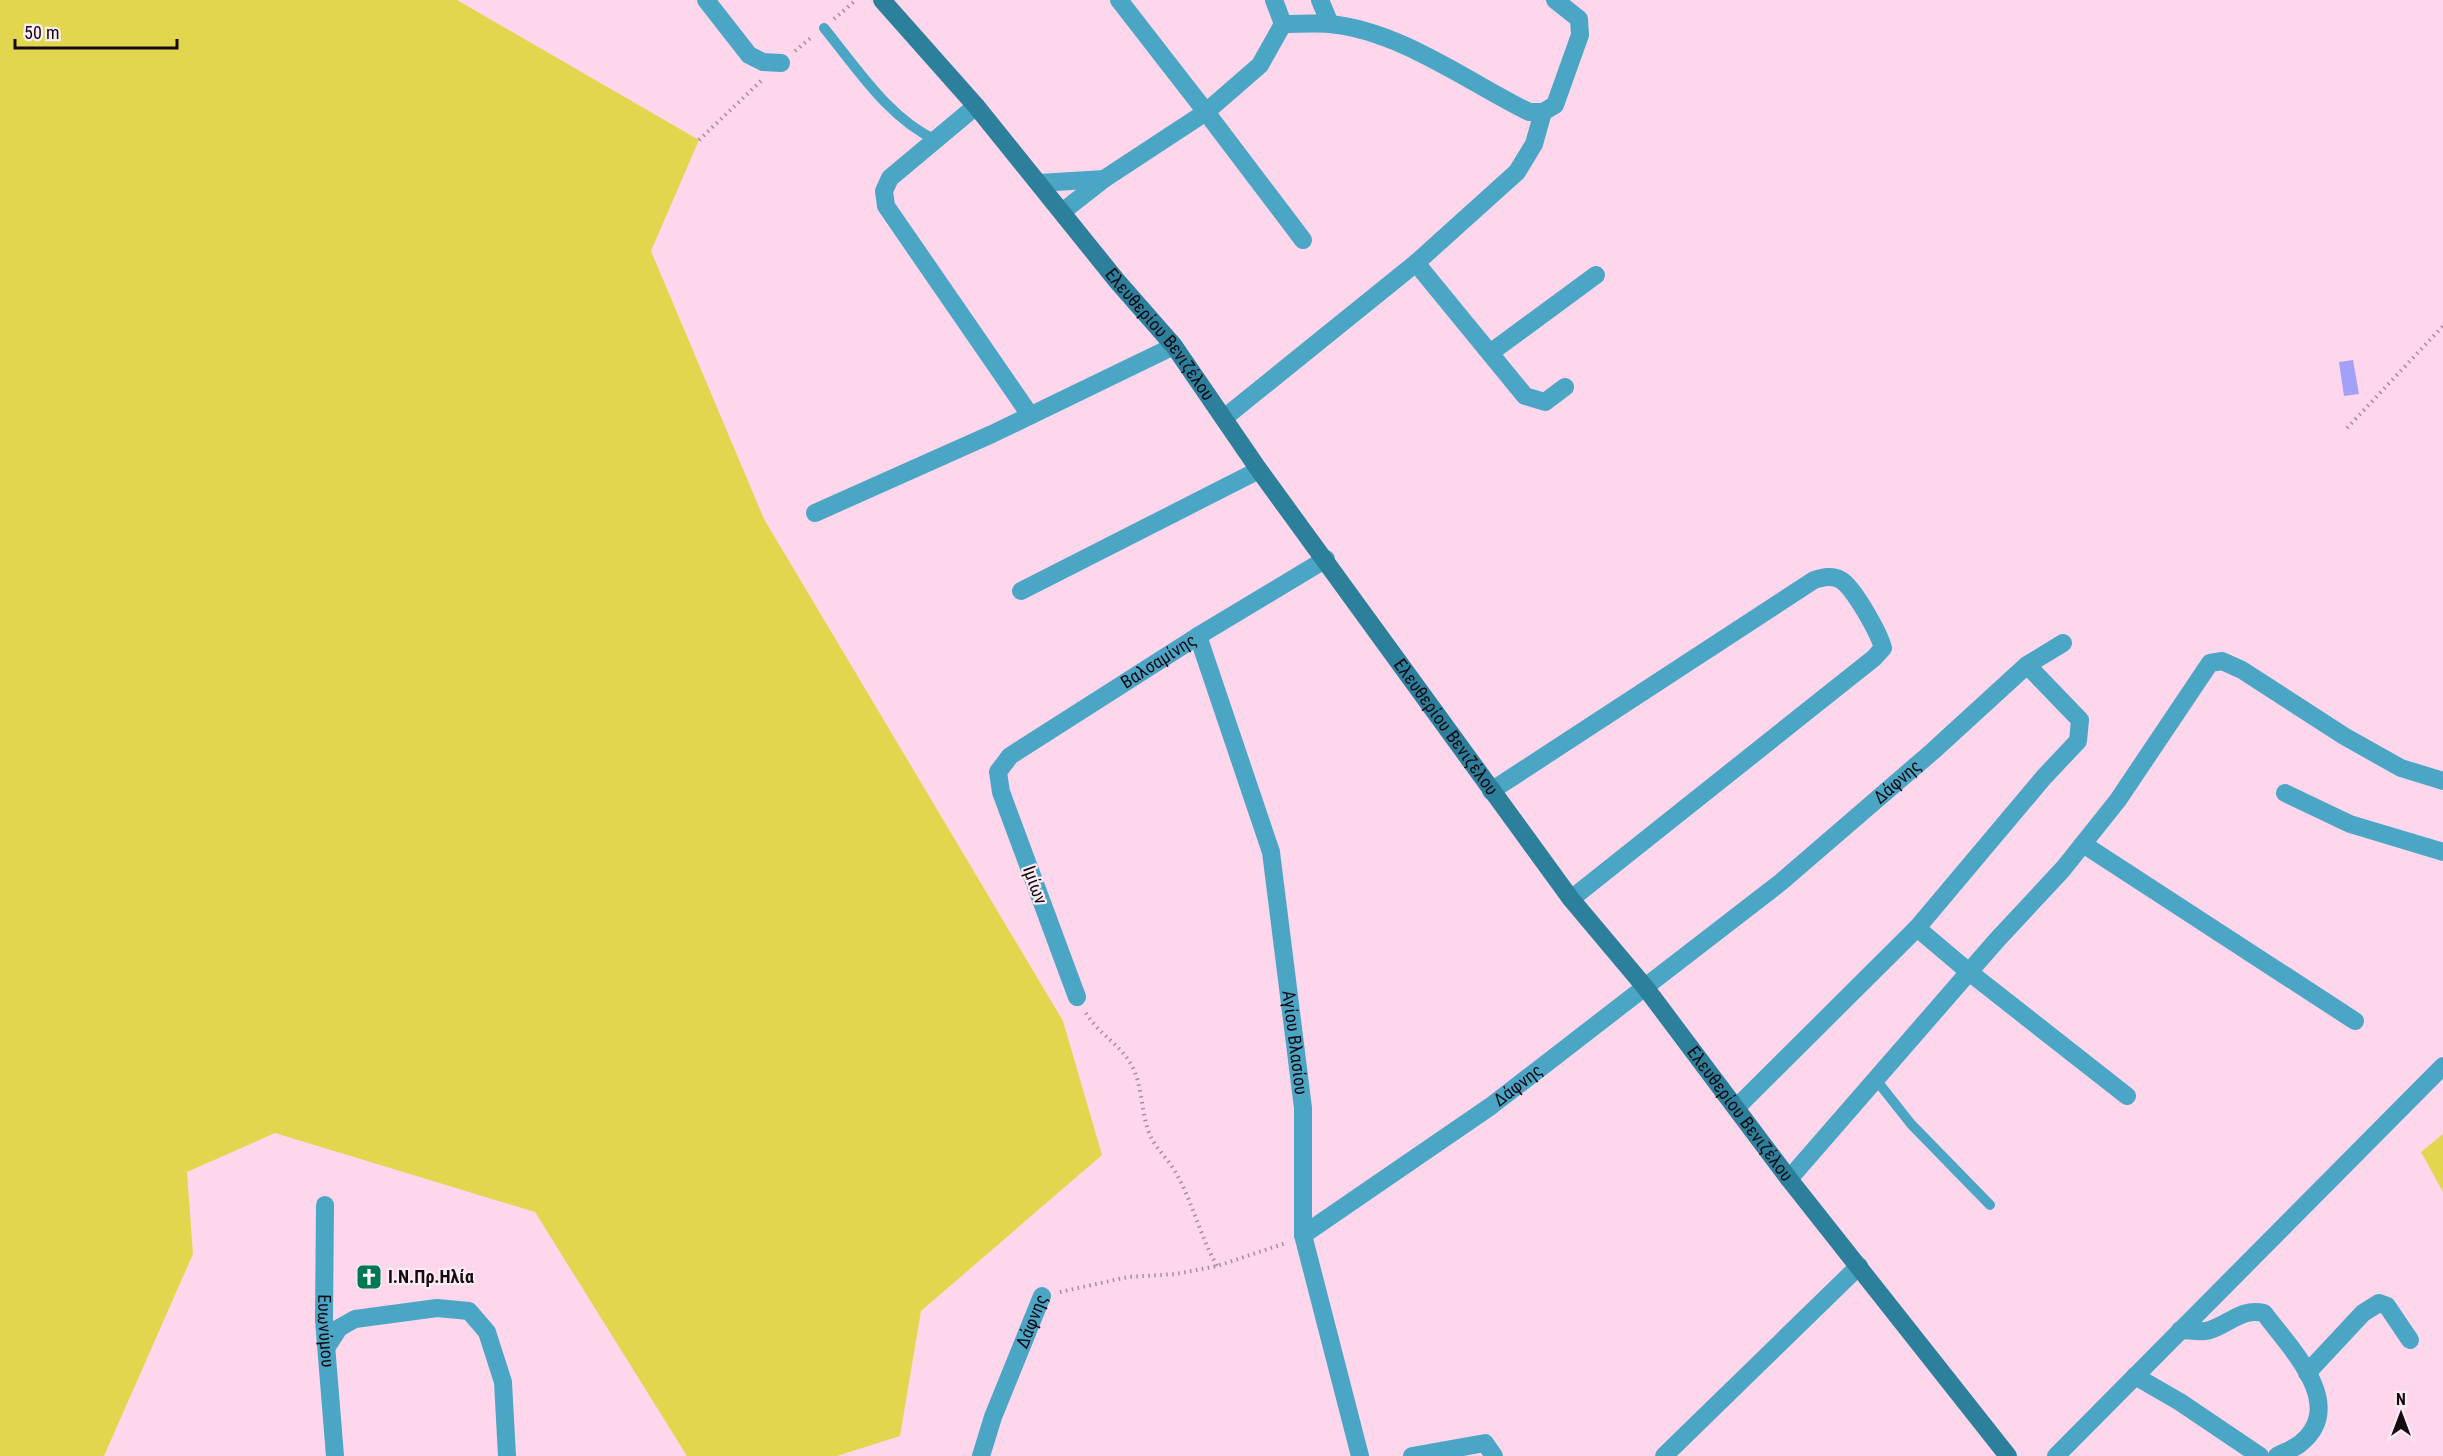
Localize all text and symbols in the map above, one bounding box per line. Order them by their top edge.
scale bar [15,12,177,50]
text: 50 m [24,22,59,43]
street label: Ελευθερίου Βενιζέλου [1101,264,1219,404]
street label: Βαλσαμίνης [1117,629,1200,693]
street label: Ελευθερίου Βενιζέλου [1390,655,1503,799]
street label: Δάφνης [1869,755,1925,808]
street label: Ιμίων [1019,863,1052,907]
street label: Αγίου Βλασίου [1278,989,1312,1096]
street label: Ελευθερίου Βενιζέλου [1683,1042,1798,1185]
street label: Δάφνης [1489,1059,1546,1110]
church icon: Ι.Ν.Πρ.Ηλία [354,1262,384,1292]
place label: Ι.Ν.Πρ.Ηλία [388,1266,474,1287]
street label: Δάφνης [1011,1291,1052,1351]
street label: Ευωνύμου [314,1294,339,1368]
north arrow [2371,1384,2431,1444]
text: N [2396,1390,2406,1409]

